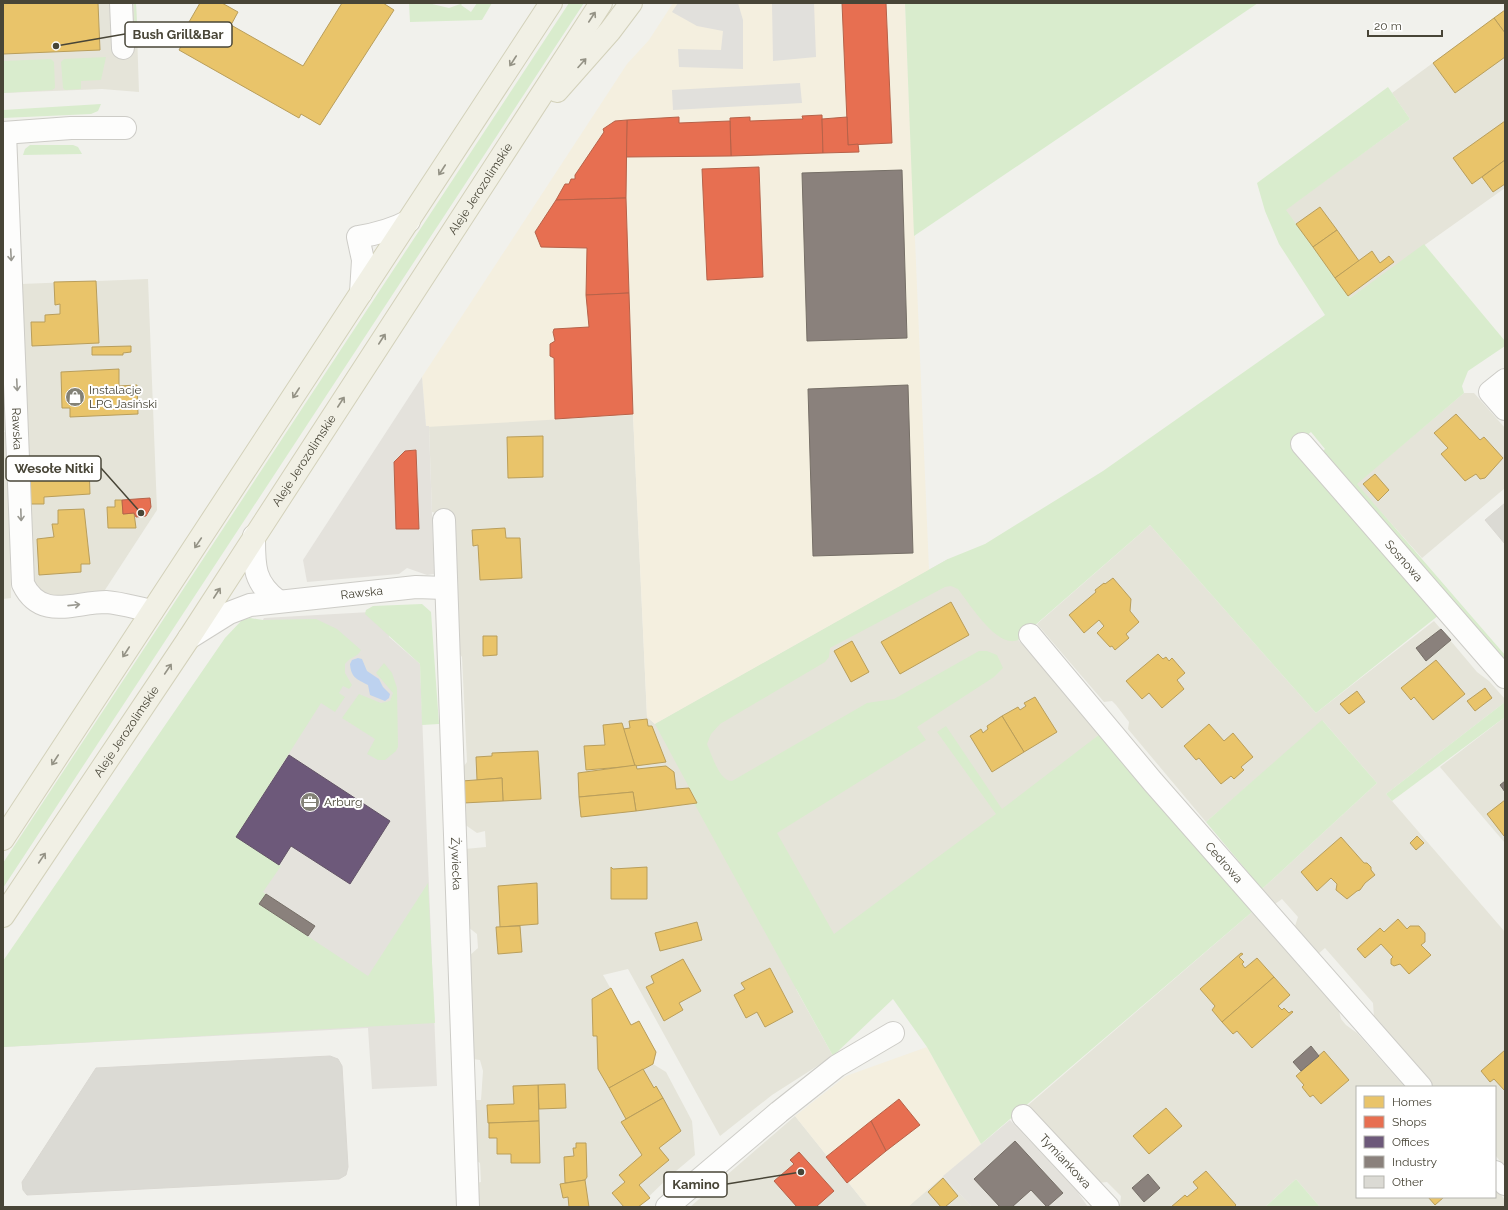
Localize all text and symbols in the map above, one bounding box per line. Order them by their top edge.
one-way arrow [588,12,596,23]
scale bar [1368,12,1442,38]
text: 20 m [1374,19,1402,33]
callout: Bush Grill&Bar [125,22,232,47]
text: Bush Grill&Bar [133,27,223,42]
one-way arrow [509,55,517,66]
one-way arrow [577,58,586,68]
street label: Aleje Jerozolimskie [446,140,515,237]
one-way arrow [438,164,446,175]
one-way arrow [7,248,14,261]
one-way arrow [378,334,386,345]
one-way arrow [13,378,20,391]
place label: Instalacje LPG Jasiński [89,383,157,411]
shop icon: Instalacje LPG Jasiński [64,386,86,408]
one-way arrow [292,388,300,399]
one-way arrow [337,397,345,408]
street label: Rawska [9,407,25,450]
street label: Aleje Jerozolimskie [269,412,339,509]
callout: Wesołe Nitki [6,456,101,481]
text: Wesołe Nitki [14,461,94,476]
one-way arrow [17,508,25,521]
one-way arrow [193,537,201,549]
street label: Sosnowa [1382,537,1426,584]
street label: Rawska [340,584,384,602]
one-way arrow [213,588,222,599]
one-way arrow [67,602,80,609]
one-way arrow [122,646,130,657]
one-way arrow [164,663,172,674]
street label: Aleje Jerozolimskie [91,683,162,780]
one-way arrow [51,754,59,765]
office icon: Arburg [299,791,321,813]
place label: Arburg [324,795,362,809]
street label: Żywiecka [448,837,464,890]
street label: Cedrowa [1202,839,1246,886]
one-way arrow [38,853,46,864]
legend [1356,1086,1496,1198]
text: Homes [1392,1095,1432,1109]
text: Shops [1392,1115,1427,1129]
street label: Tymiankowa [1037,1131,1094,1191]
text: Offices [1392,1135,1429,1149]
text: Industry [1392,1155,1438,1169]
callout: Kamino [664,1172,727,1197]
text: Other [1392,1175,1424,1189]
text: Kamino [672,1177,720,1192]

